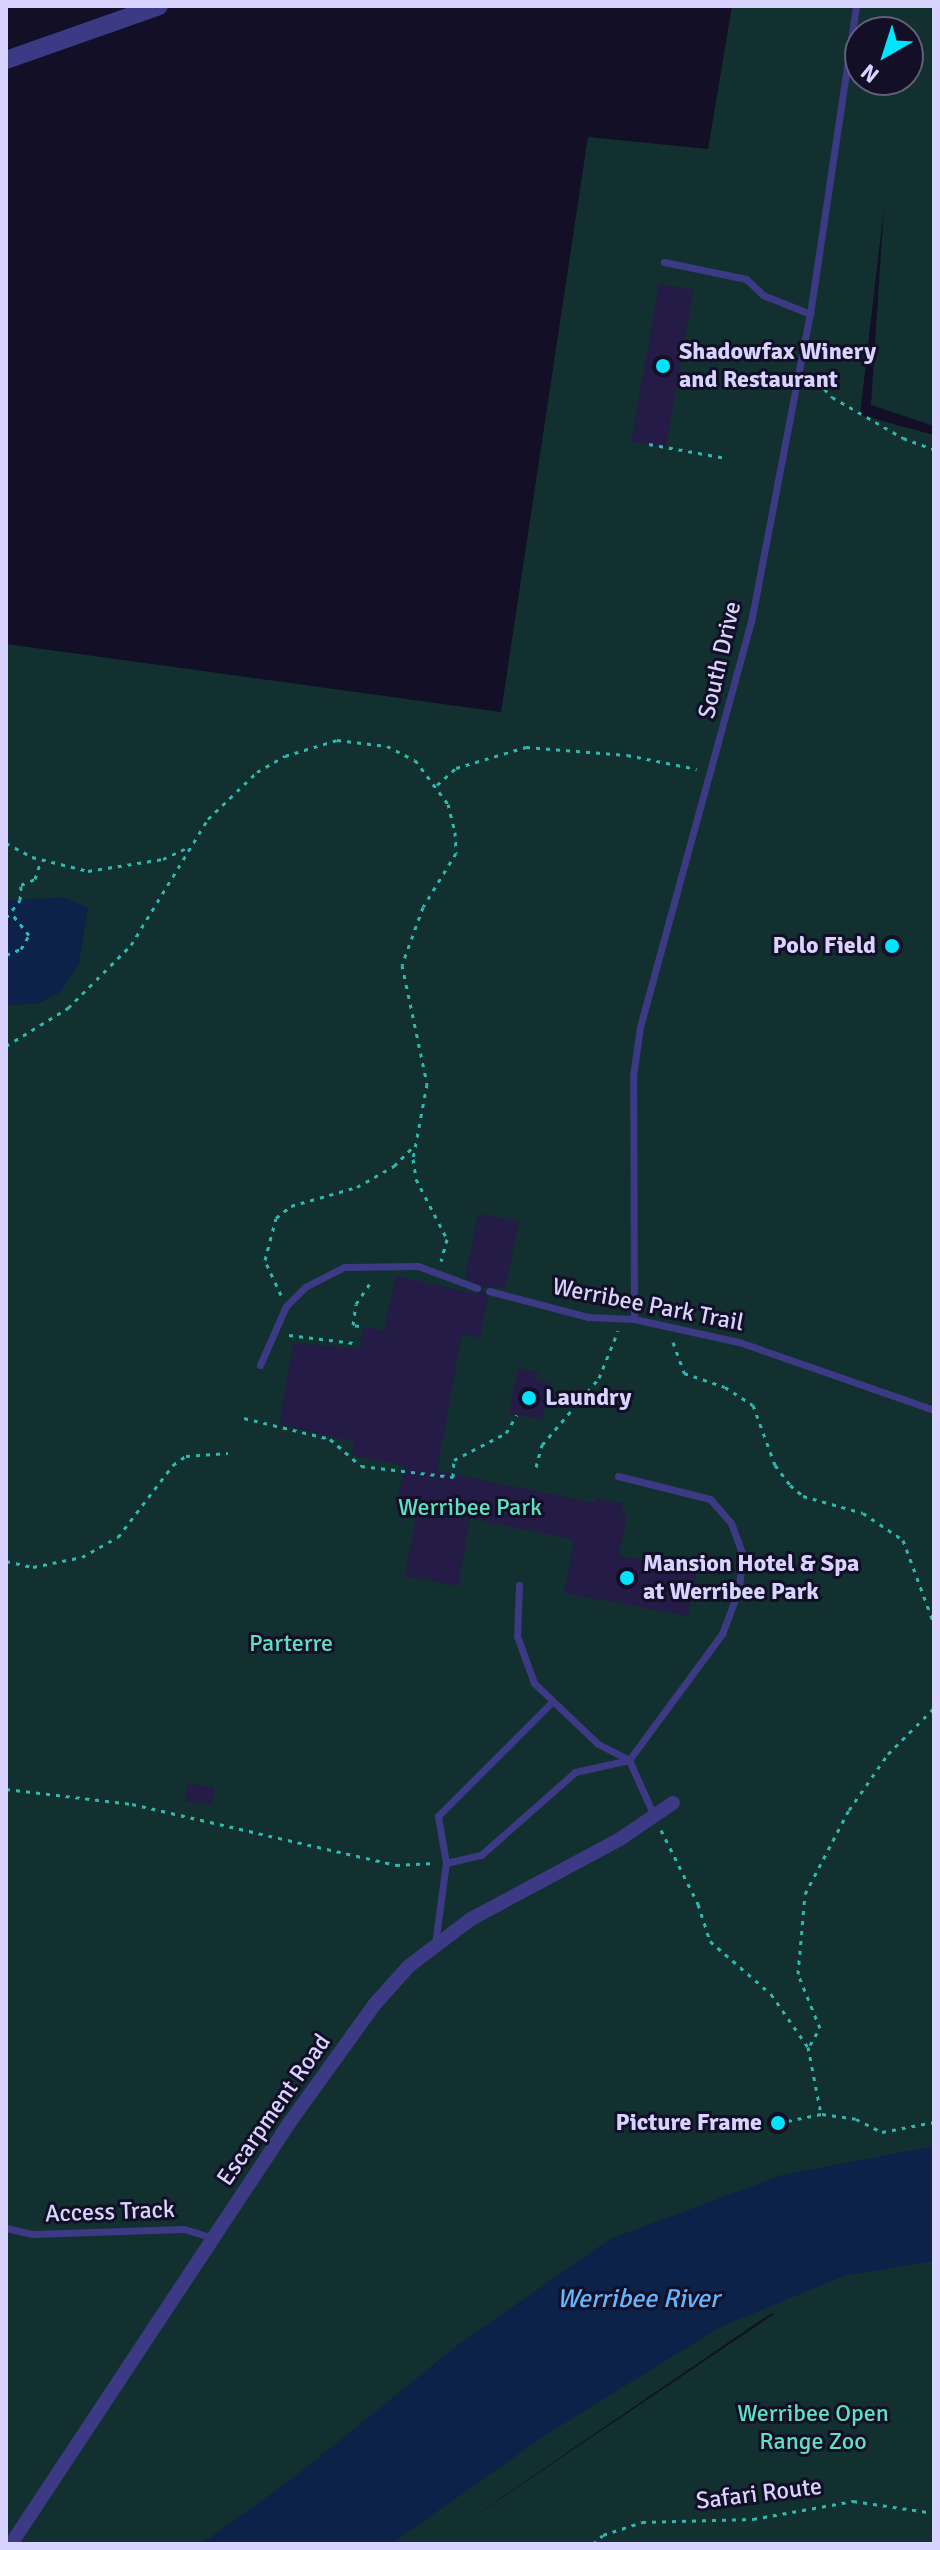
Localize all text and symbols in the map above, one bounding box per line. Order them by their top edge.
north arrow [844,16,924,96]
text: N [855,58,884,89]
place label: Shadowfax Winery and Restaurant [679,338,876,394]
marker: Shadowfax Winery and Restaurant [654,357,672,375]
street label: South Drive [693,599,747,721]
place label: Polo Field [773,932,876,960]
marker: Polo Field [883,937,901,955]
street label: Werribee Park Trail [550,1272,746,1338]
place label: Laundry [545,1384,631,1412]
marker: Laundry [520,1389,538,1407]
park label: Werribee Park [398,1494,542,1522]
place label: Mansion Hotel & Spa at Werribee Park [643,1550,859,1606]
marker: Mansion Hotel & Spa at Werribee Park [618,1569,636,1587]
park label: Parterre [249,1630,333,1658]
street label: Escarpment Road [211,2029,337,2191]
place label: Picture Frame [616,2109,762,2137]
marker: Picture Frame [769,2114,787,2132]
street label: Access Track [45,2195,175,2229]
water label: Werribee River [557,2284,719,2316]
park label: Werribee Open Range Zoo [737,2400,889,2456]
street label: Safari Route [694,2472,824,2516]

